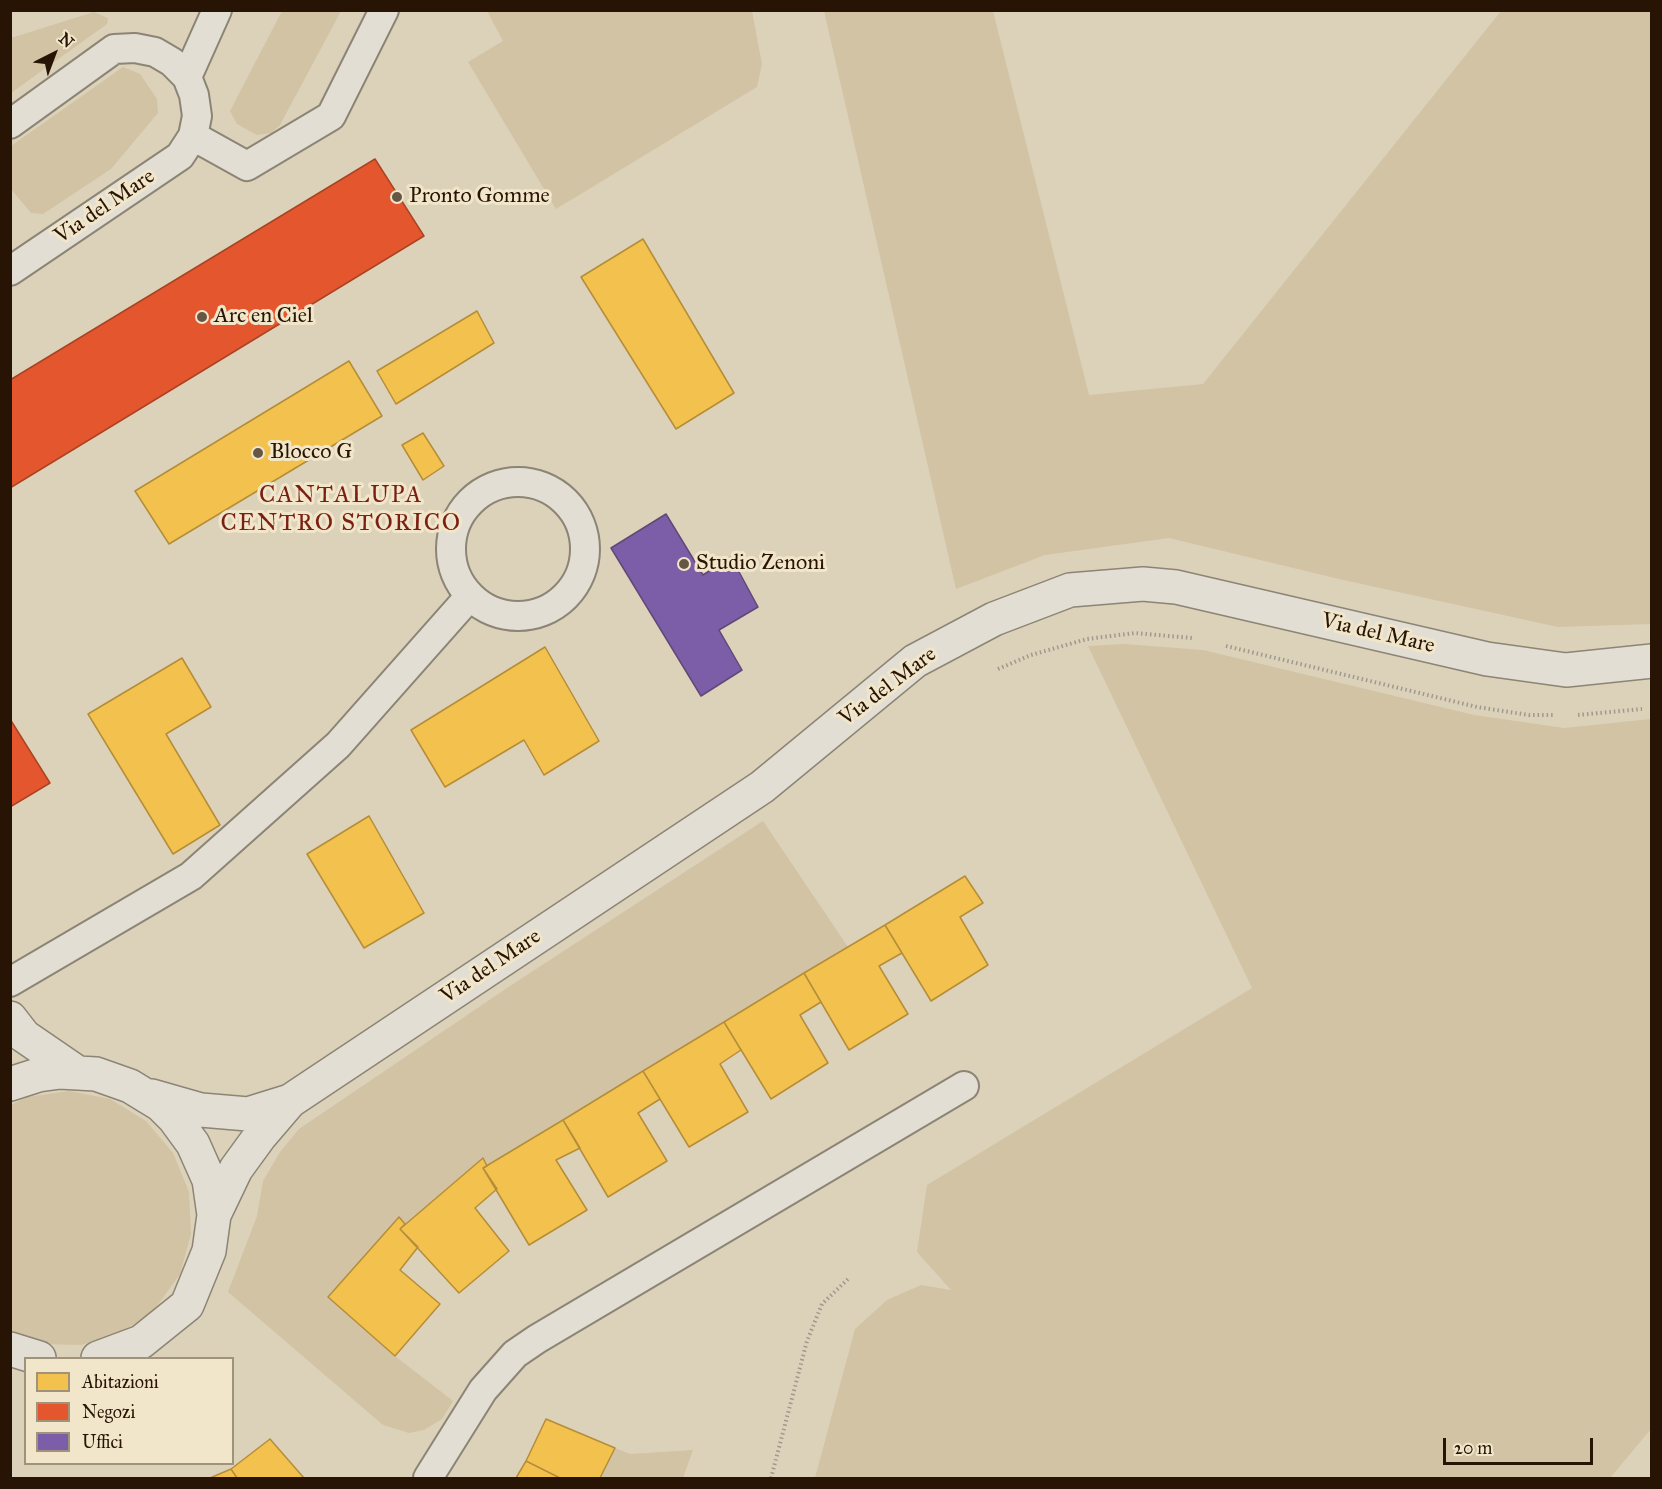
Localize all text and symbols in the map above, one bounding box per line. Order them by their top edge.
north arrow [24,24,84,84]
text: N [55,29,78,52]
street label: Via del Mare [50,164,160,250]
place label: Pronto Gomme [409,184,550,210]
marker: Pronto Gomme [390,190,404,204]
place label: Arc en Ciel [214,304,313,330]
marker: Arc en Ciel [195,310,209,324]
place label: Blocco G [270,440,352,466]
marker: Blocco G [251,446,265,460]
district label: CANTALUPA CENTRO STORICO [220,482,462,538]
place label: Studio Zenoni [696,551,825,577]
marker: Studio Zenoni [677,557,691,571]
street label: Via del Mare [1319,608,1437,660]
street label: Via del Mare [834,642,942,732]
street label: Via del Mare [436,924,546,1010]
legend [24,1357,234,1465]
text: Abitazioni [82,1371,159,1393]
text: Negozi [82,1401,135,1423]
scale bar [1446,1426,1596,1464]
text: Uffici [82,1431,123,1453]
text: 20 m [1454,1437,1492,1459]

